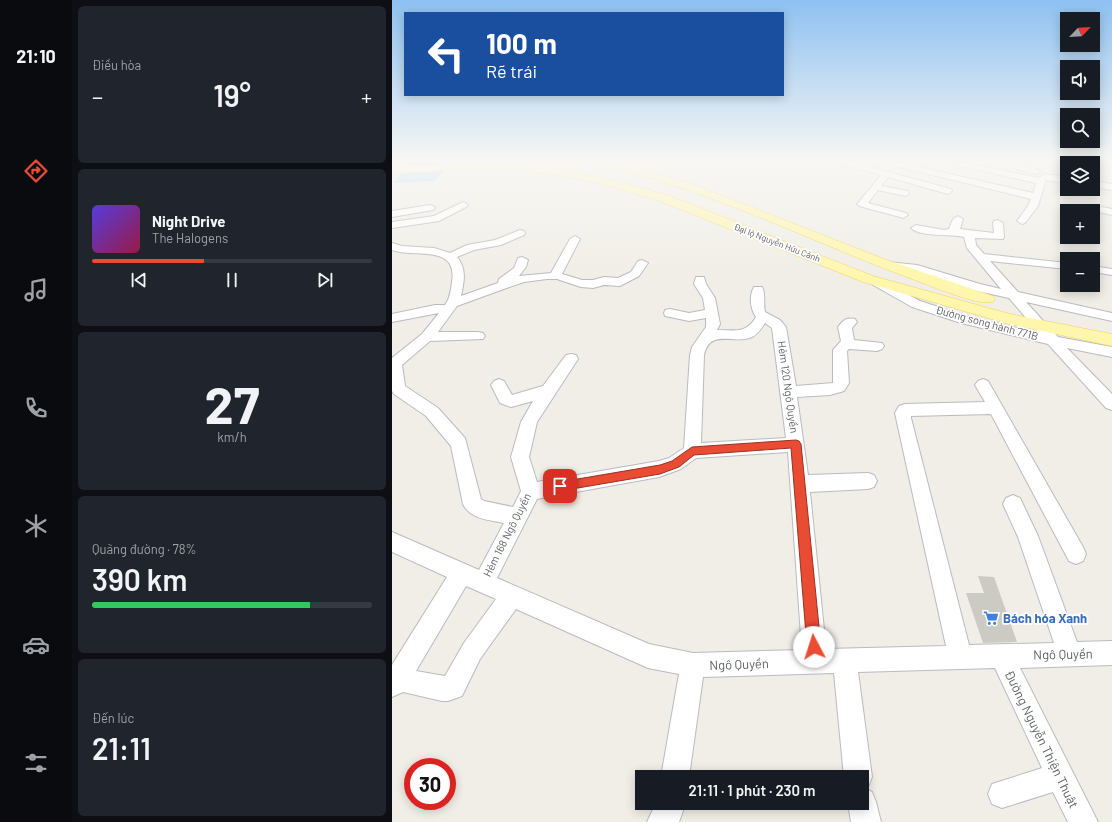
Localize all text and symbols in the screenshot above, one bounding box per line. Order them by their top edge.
north arrow [1060,12,1100,52]
map controls [1060,12,1100,292]
text: 100 m [486,26,557,60]
icon: left [420,28,472,80]
text: 21:10 [16,45,56,67]
text: Điều hòa [92,57,141,73]
text: Rẽ trái [486,60,537,82]
button: sound [1060,60,1100,100]
text: 19° [213,77,251,113]
text: − [92,83,103,109]
text: + [361,83,372,109]
button: search [1060,108,1100,148]
button: layers [1060,156,1100,196]
icon: directions [22,157,50,185]
button: + [1060,204,1100,244]
text: Night Drive [152,212,225,230]
street label: Đại lộ Nguyễn Hữu Cảnh [732,221,822,264]
text: The Halogens [152,230,228,246]
button: − [1060,252,1100,292]
icon: previous [128,269,150,291]
icon: pause [221,269,243,291]
icon: next [314,269,336,291]
icon: music [22,276,50,304]
street label: Đường song hành 771B [935,303,1040,342]
street label: Hẻm 120 Ngô Quyền [776,340,801,434]
text: 27 [205,372,259,434]
icon: phone [22,394,50,422]
text: km/h [217,429,247,445]
pin [543,469,577,503]
icon: arrive [549,475,571,497]
street label: Hẻm 168 Ngô Quyền [480,491,533,579]
icon: climate [22,512,50,540]
text: Quãng đường · 78% [92,541,197,557]
text: 390 km [92,561,187,597]
supermarket icon: Bách hóa Xanh [982,609,1000,627]
place label: Bách hóa Xanh [1003,610,1087,626]
position arrow [793,626,835,668]
icon: car [22,631,50,659]
street label: Ngô Quyền [1033,645,1093,663]
street label: Ngô Quyền [709,655,769,673]
street label: Đường Nguyễn Thiện Thuật [1002,668,1082,810]
text: Đến lúc [92,710,134,726]
text: 21:11 [92,730,151,766]
icon: filters [22,749,50,777]
speed limit sign: 30 [404,758,456,810]
text: 21:11 · 1 phút · 230 m [689,781,815,799]

